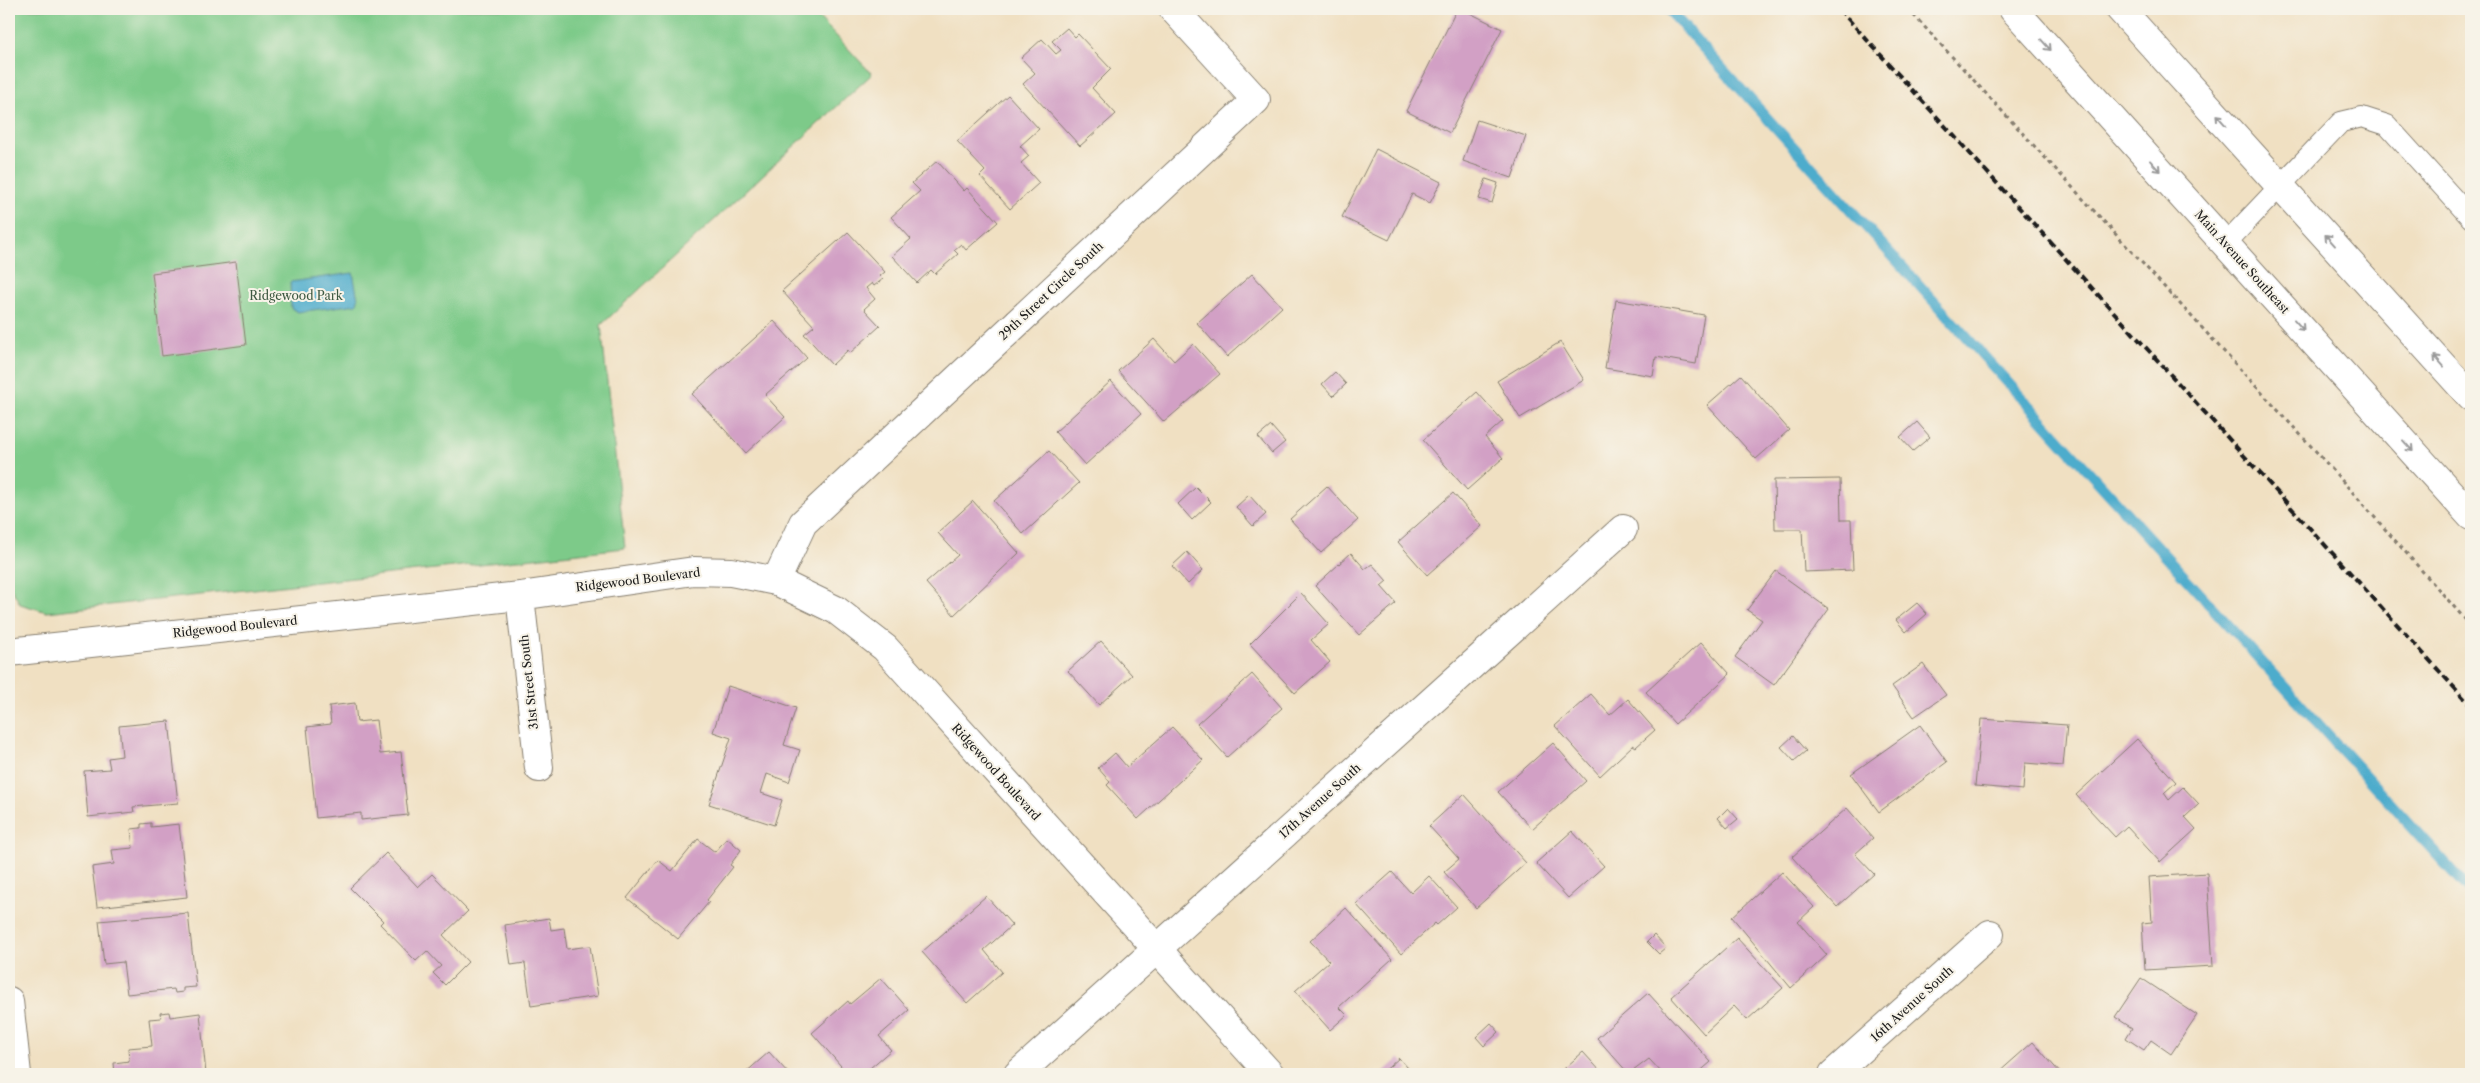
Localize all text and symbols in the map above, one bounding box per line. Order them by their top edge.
one-way arrow [2040,38,2052,51]
one-way arrow [2215,113,2226,126]
one-way arrow [2149,159,2161,172]
street label: Main Avenue Southeast [2192,207,2293,317]
one-way arrow [2324,234,2335,247]
street label: 29th Street Circle South [995,238,1106,343]
park label: Ridgewood Park [249,288,344,303]
one-way arrow [2293,319,2305,332]
one-way arrow [2433,354,2444,367]
one-way arrow [2402,439,2414,452]
street label: Ridgewood Boulevard [575,564,702,595]
street label: Ridgewood Boulevard [172,612,299,641]
street label: 31st Street South [516,633,541,730]
street label: Ridgewood Boulevard [949,720,1044,824]
street label: 17th Avenue South [1276,760,1364,841]
street label: 16th Avenue South [1867,962,1956,1045]

